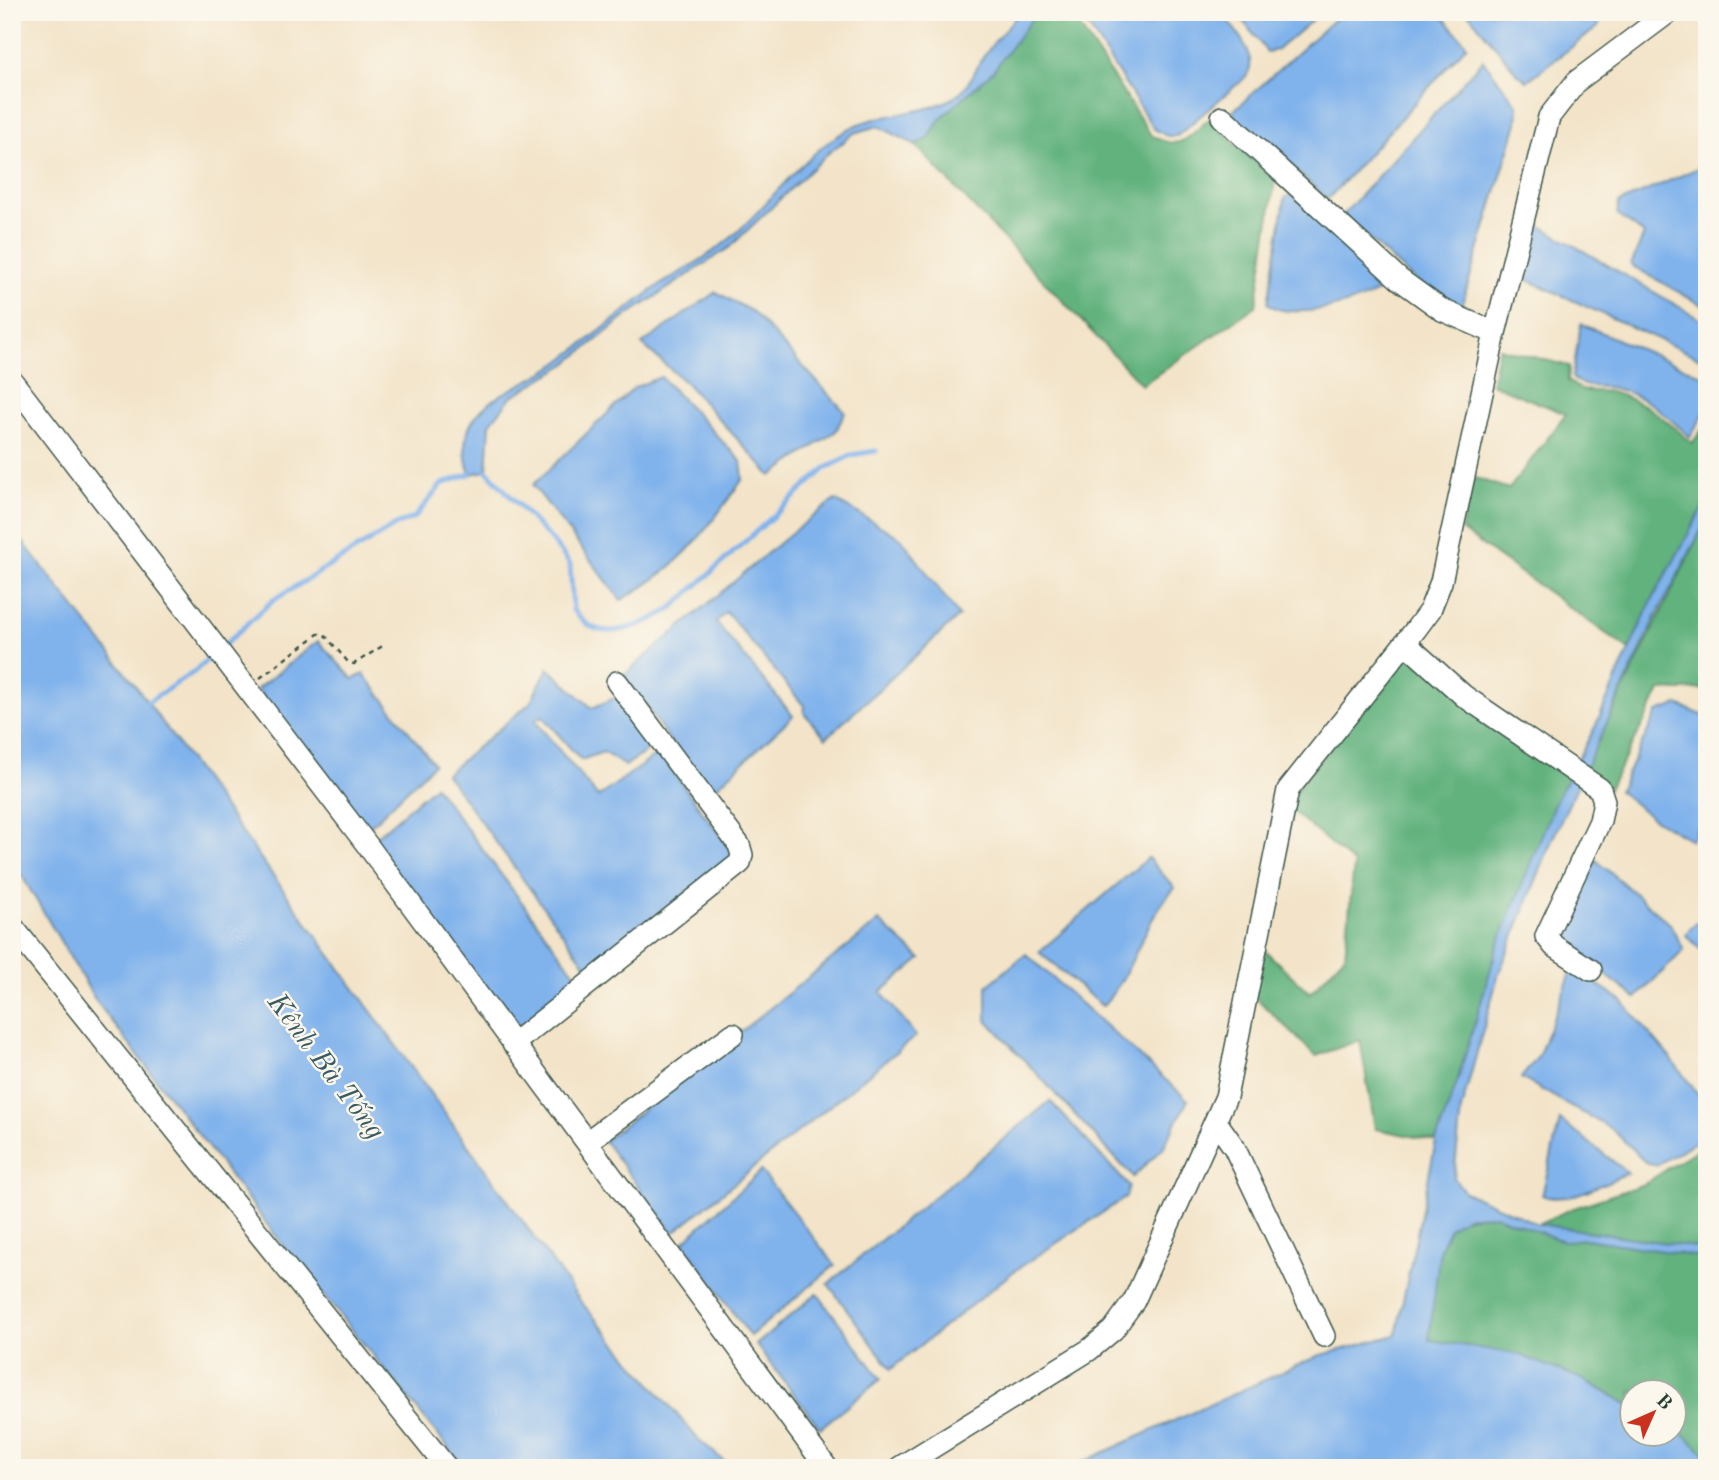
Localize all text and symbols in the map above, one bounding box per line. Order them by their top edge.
water label: Kênh Bà Tống [261,987,390,1145]
north arrow [1618,1378,1688,1448]
text: B [1652,1391,1675,1414]

